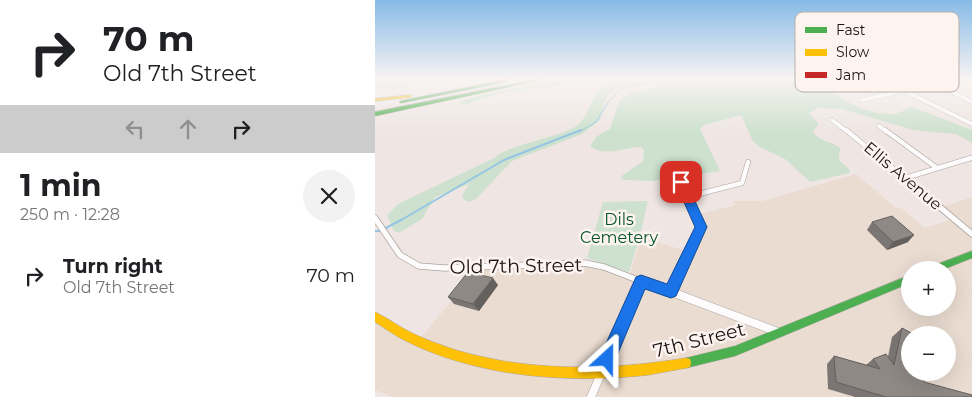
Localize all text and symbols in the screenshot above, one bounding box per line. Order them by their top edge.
legend [795,12,959,92]
text: 70 m [103,17,194,60]
icon: right [20,20,85,85]
text: Fast [836,21,866,39]
text: Slow [836,43,870,61]
text: Old 7th Street [103,60,257,87]
text: Jam [835,66,866,84]
icon: left [121,115,149,143]
icon: ahead [174,115,202,143]
icon: right [227,115,255,143]
street label: Ellis Avenue [860,138,946,214]
pin [660,161,702,203]
text: 1 min [20,167,101,204]
icon: arrive [667,168,695,196]
button: close [303,170,355,222]
text: 250 m · 12:28 [20,205,120,224]
park label: Dils Cemetery [580,210,658,247]
street label: Old 7th Street [449,253,583,279]
text: Turn right [63,255,163,278]
map controls [901,261,956,381]
button: + [901,261,956,316]
icon: right [20,262,48,290]
text: 70 m [306,264,355,287]
text: Old 7th Street [63,278,175,297]
street label: 7th Street [651,317,748,363]
button: − [901,326,956,381]
position arrow [580,332,632,384]

